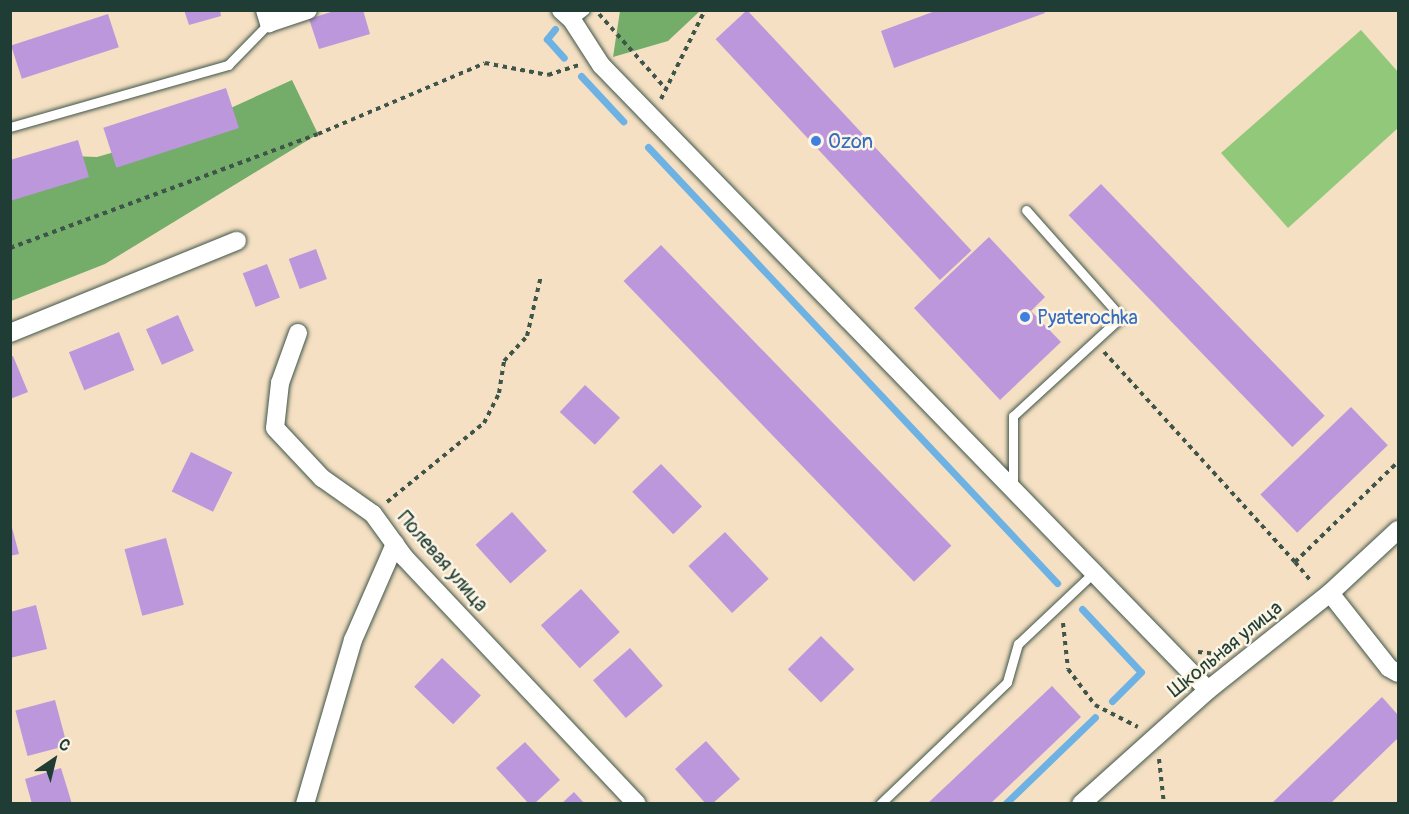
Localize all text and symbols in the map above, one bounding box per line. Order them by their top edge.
place label: Ozon [828,129,873,153]
marker: Ozon [809,134,823,148]
place label: Pyaterochka [1037,305,1138,329]
marker: Pyaterochka [1018,310,1032,324]
street label: Полевая улица [393,506,493,616]
street label: Школьная улица [1163,596,1287,702]
north arrow [24,730,84,790]
text: С [55,734,74,756]

